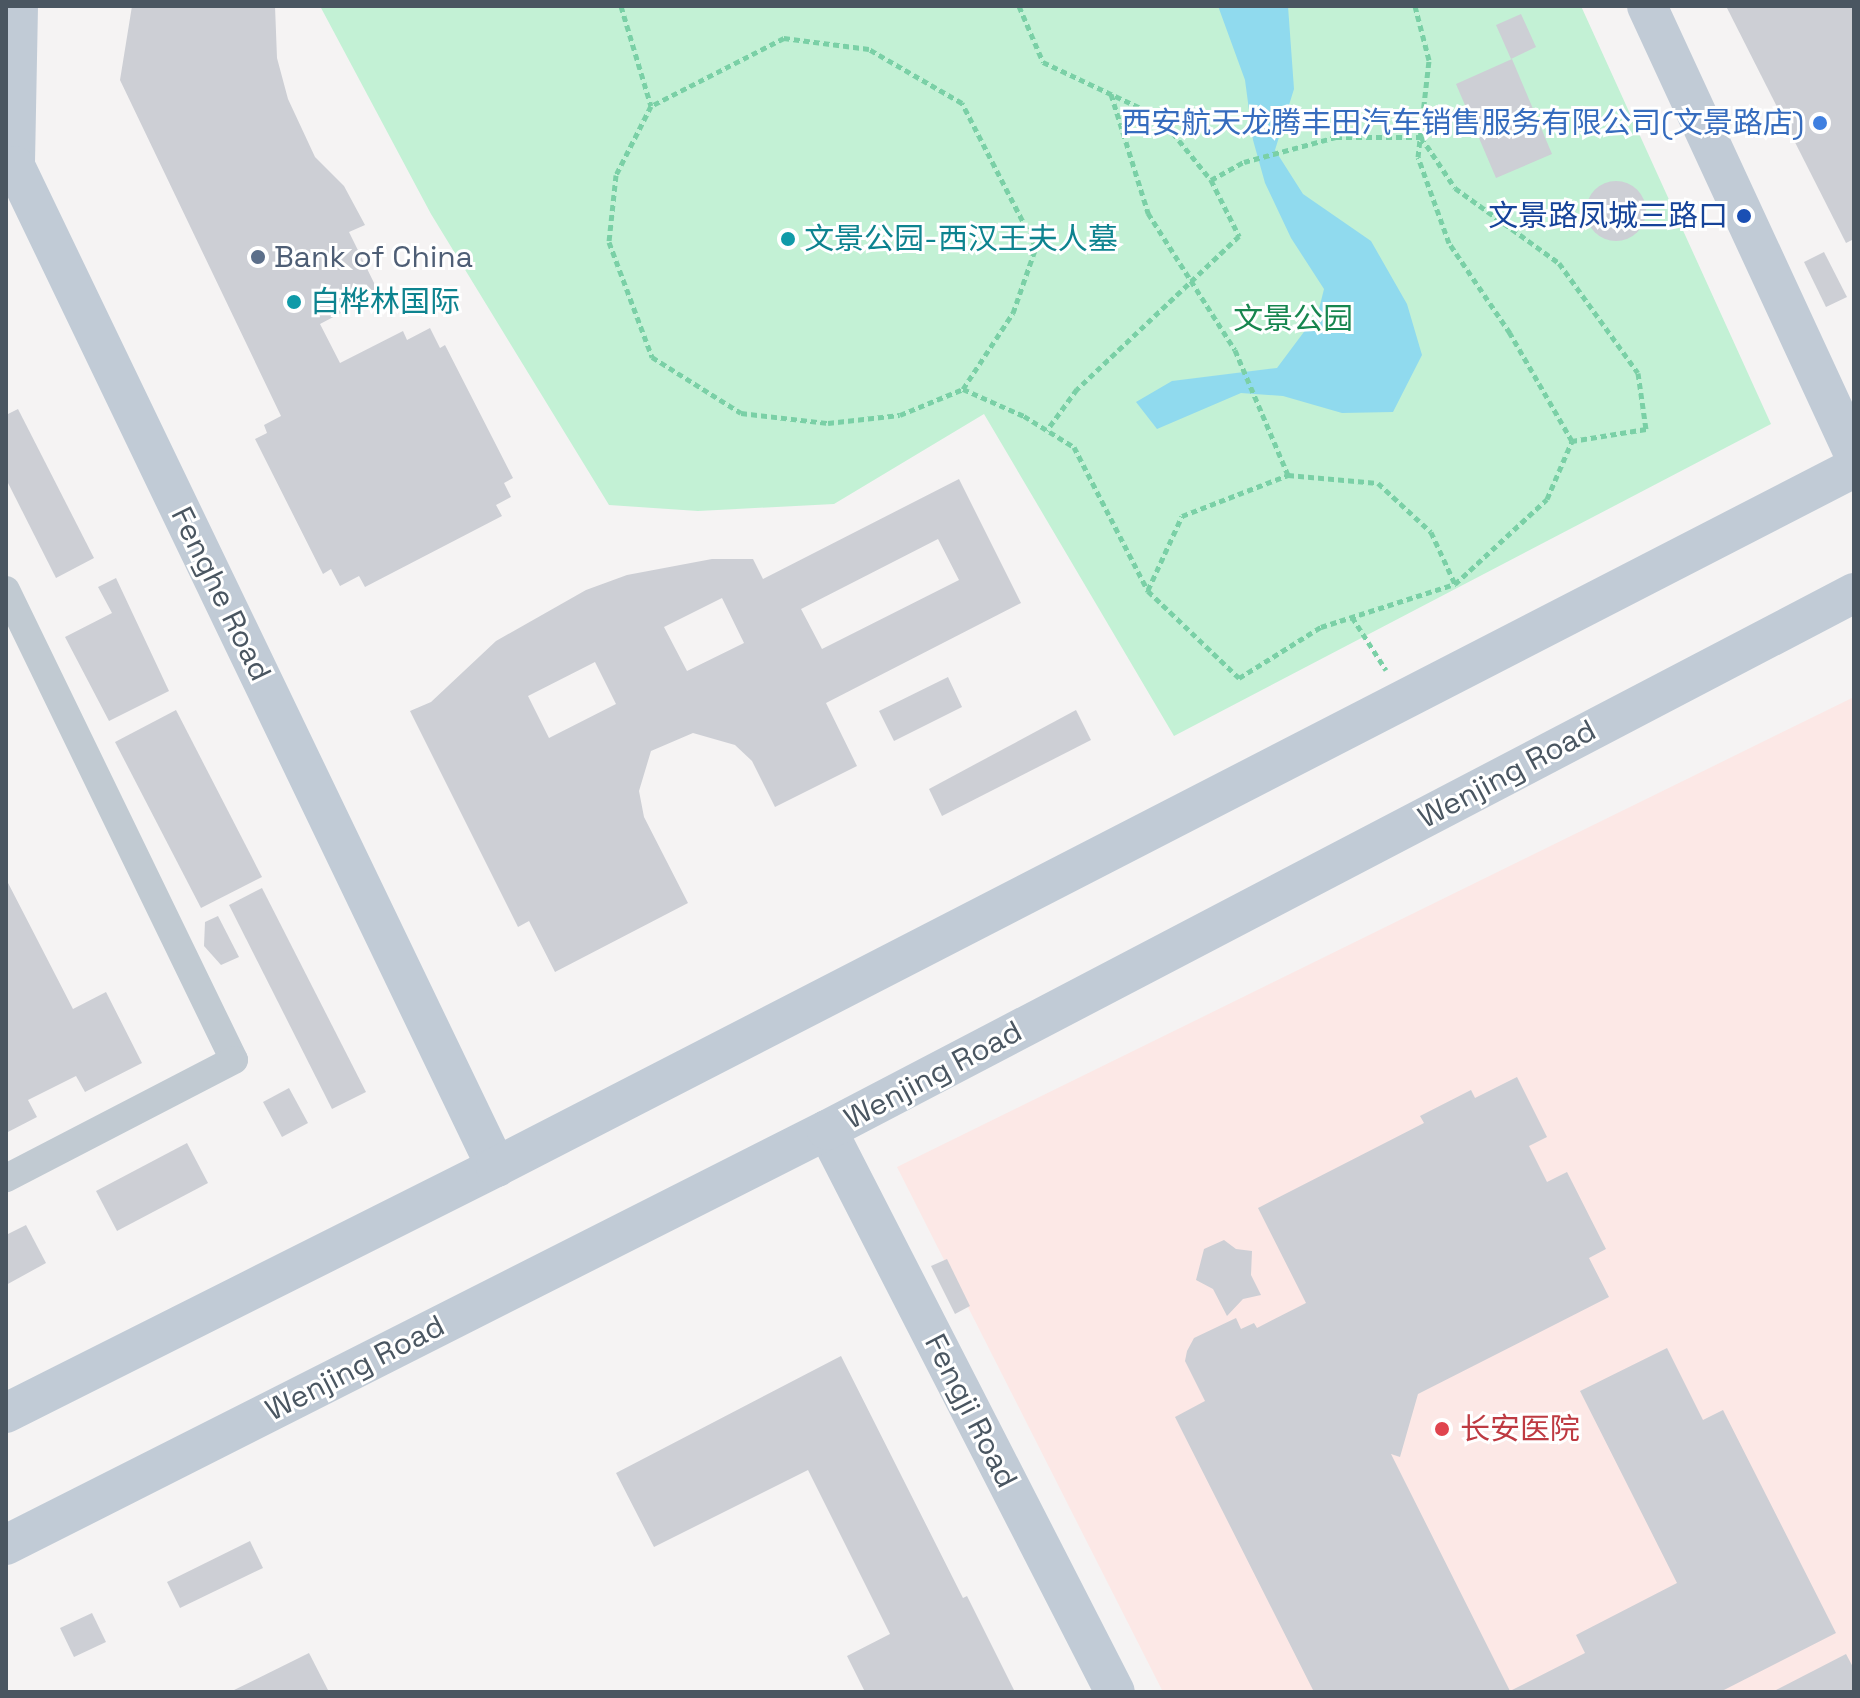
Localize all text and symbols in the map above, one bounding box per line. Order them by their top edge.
place label: 西安航天龙腾丰田汽车销售服务有限公司(文景路店) [1121,105,1804,141]
marker: 西安航天龙腾丰田汽车销售服务有限公司(文景路店) [1811,114,1829,132]
place label: 文景路凤城三路口 [1488,198,1728,234]
marker: 文景路凤城三路口 [1735,207,1753,225]
place label: 文景公园-西汉王夫人墓 [804,221,1118,257]
marker: 文景公园-西汉王夫人墓 [779,230,797,248]
place label: Bank of China [274,239,473,275]
marker: Bank of China [249,248,267,266]
place label: 白桦林国际 [310,284,460,320]
marker: 白桦林国际 [285,293,303,311]
park label: 文景公园 [1233,301,1353,337]
street label: Fenghe Road [163,501,279,687]
street label: Wenjing Road [1412,712,1602,836]
street label: Wenjing Road [838,1013,1028,1137]
street label: Wenjing Road [260,1308,450,1428]
street label: Fengji Road [917,1328,1025,1494]
place label: 长安医院 [1460,1411,1580,1447]
marker: 长安医院 [1431,1418,1453,1440]

